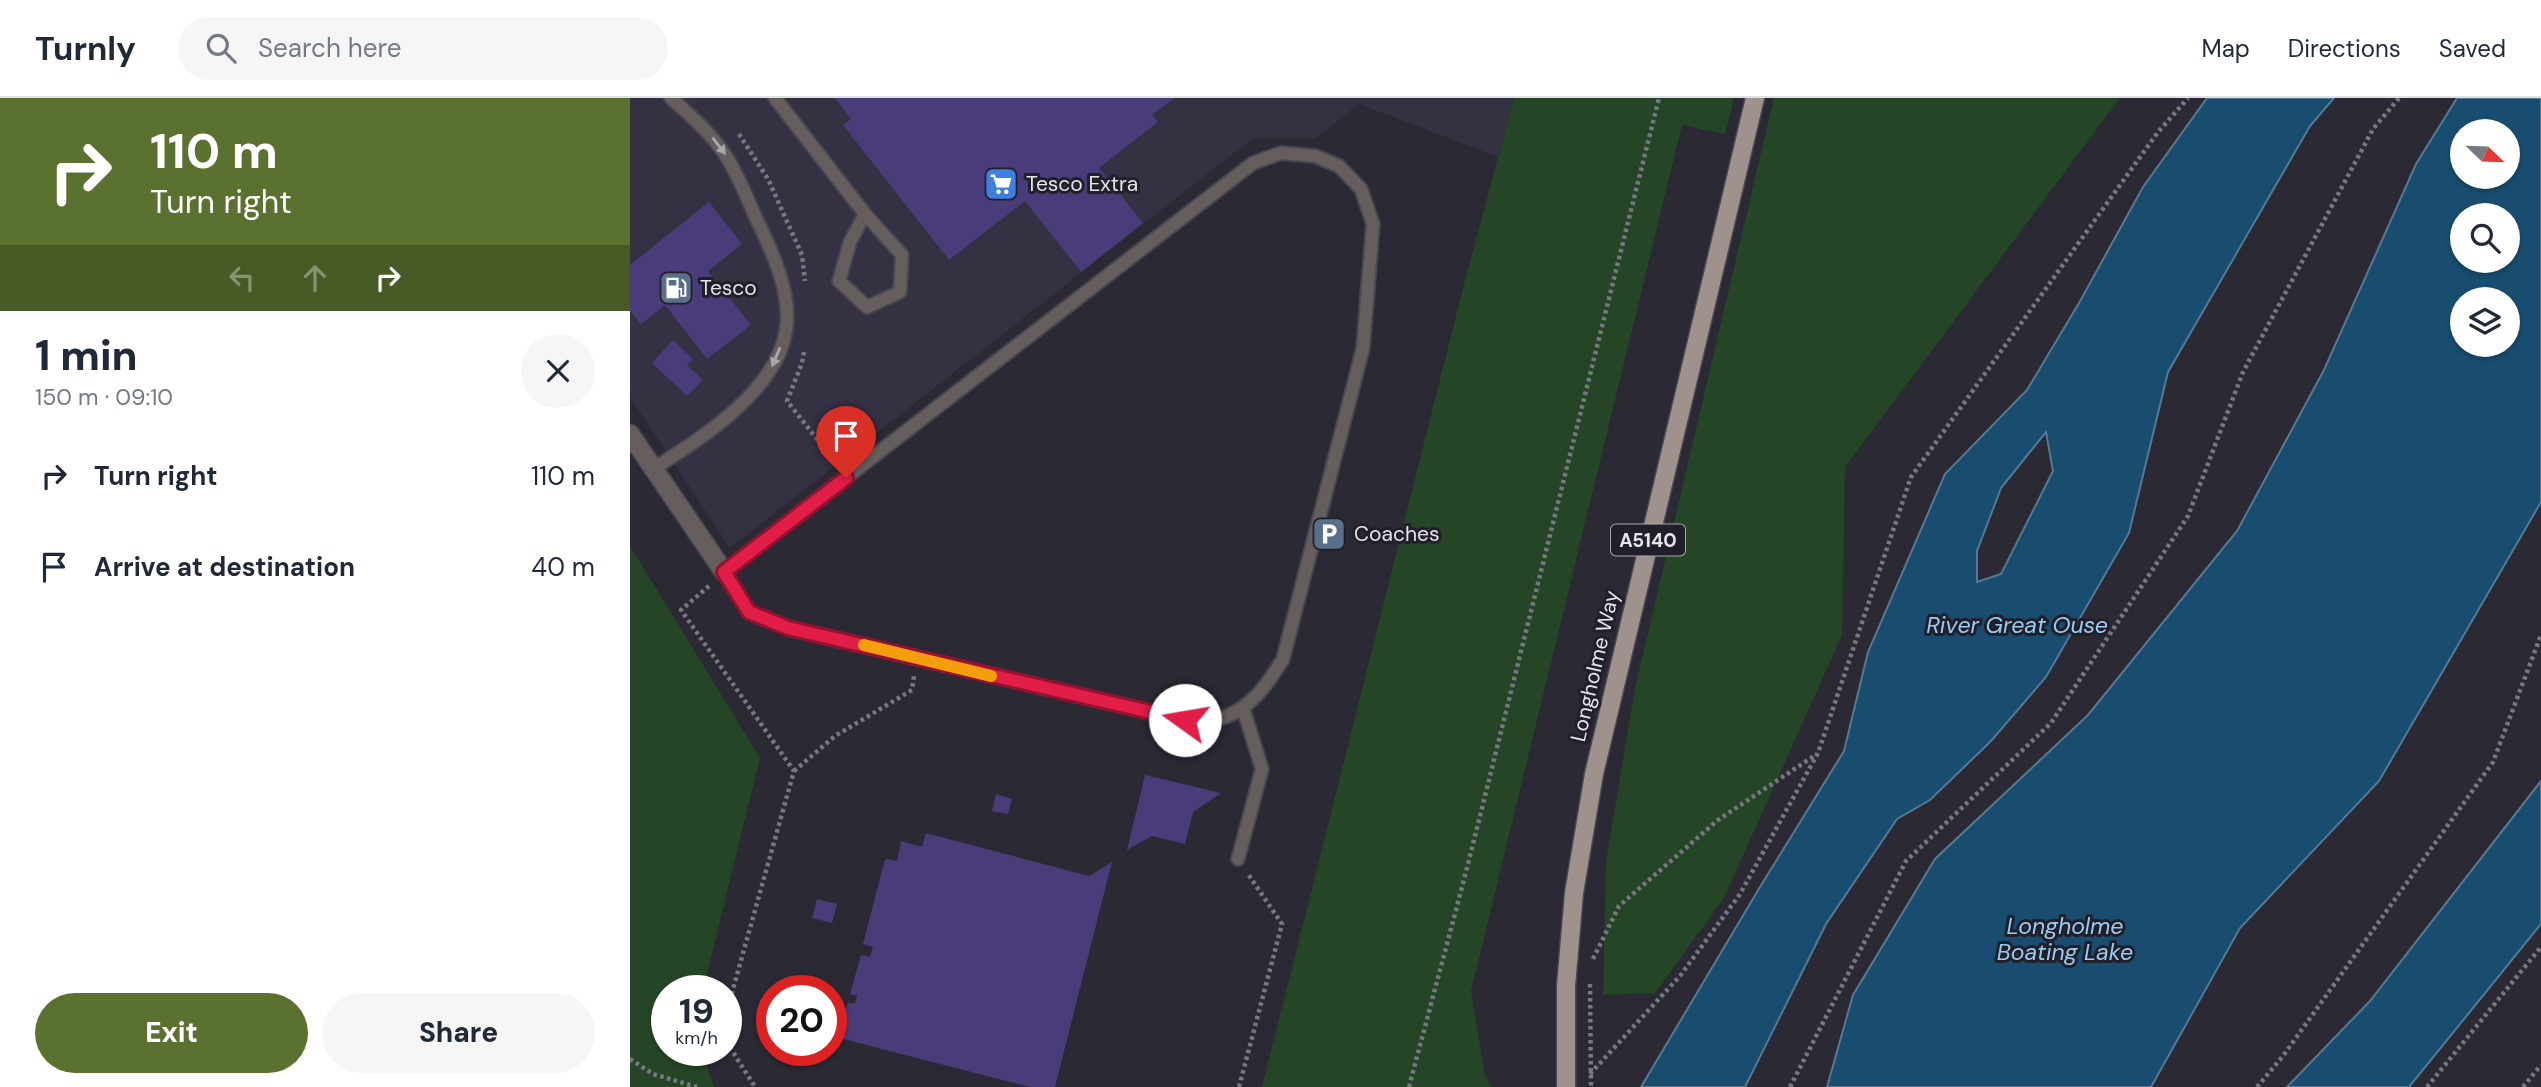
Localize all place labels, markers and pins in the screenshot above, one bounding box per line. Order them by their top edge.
supermarket icon: Tesco Extra [982,165,1020,203]
place label: Tesco Extra [1026,170,1138,198]
fuel station icon: Tesco [657,269,695,307]
place label: Tesco [700,274,757,302]
pin [816,406,876,478]
parking icon: Coaches [1310,515,1348,553]
place label: Coaches [1354,520,1440,548]

